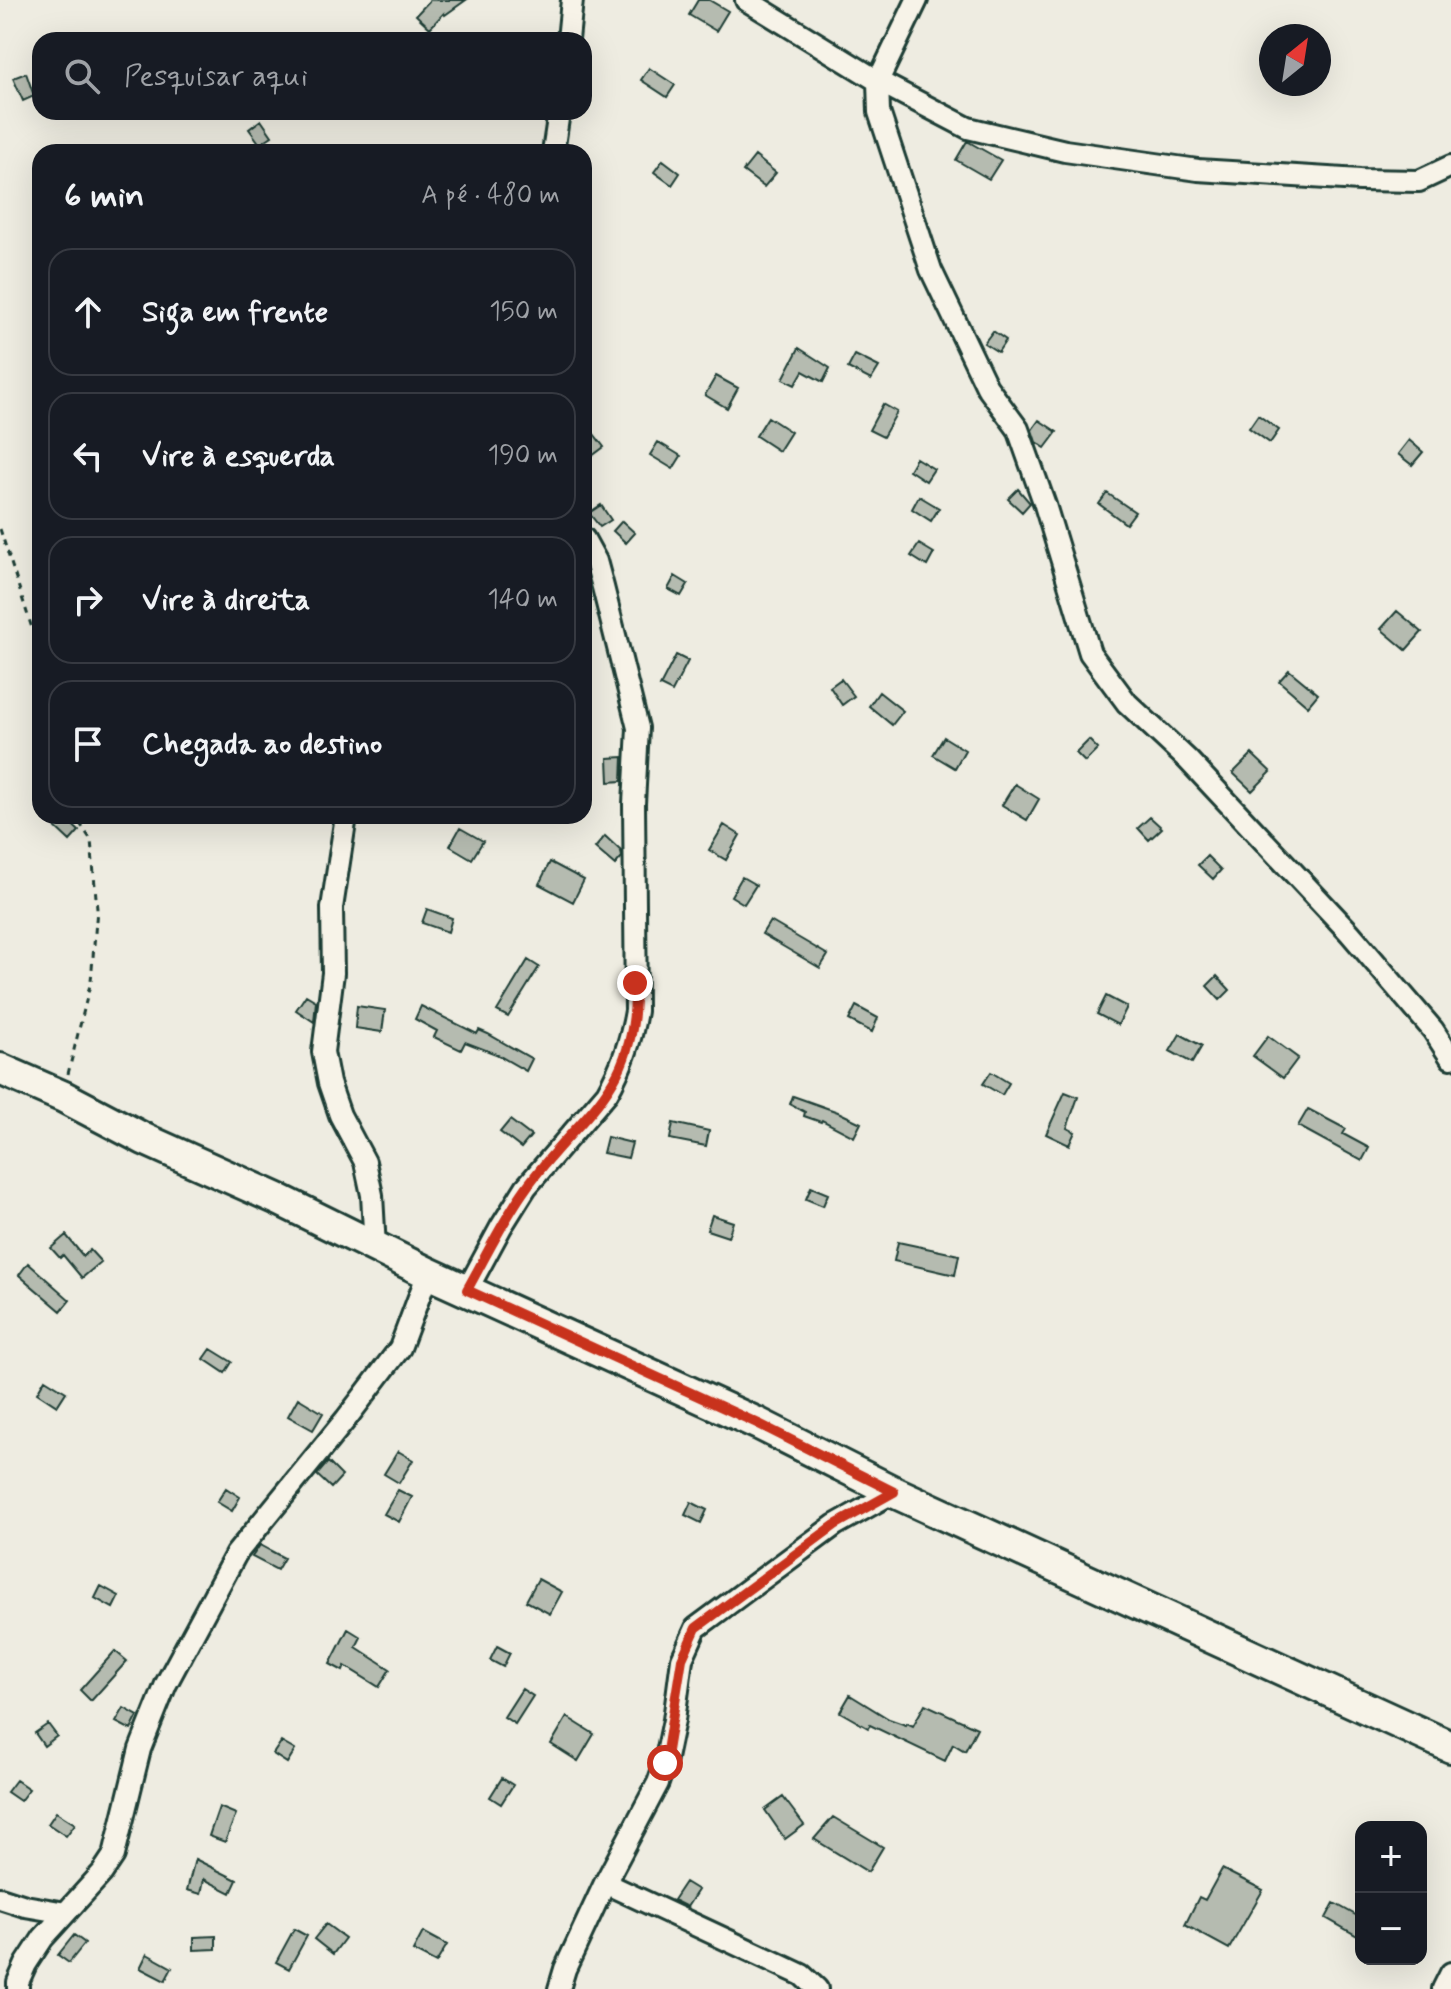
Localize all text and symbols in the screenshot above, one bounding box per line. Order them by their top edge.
north arrow [1259,24,1331,96]
search box [32,32,592,120]
icon: search [60,54,104,98]
text: Pesquisar aqui [124,57,308,96]
text: 6 min [64,174,144,219]
text: A pé · 480 m [421,179,560,213]
icon: ahead [66,290,110,334]
text: Siga em frente [142,293,328,332]
text: 150 m [489,295,558,329]
icon: left [66,434,110,478]
text: Vire à esquerda [142,437,335,476]
text: 190 m [488,439,558,473]
icon: right [66,578,110,622]
text: Vire à direita [142,581,310,620]
text: 140 m [487,583,558,617]
icon: arrive [66,722,110,766]
text: Chegada ao destino [142,725,382,764]
route end [617,965,653,1001]
route start [647,1745,683,1781]
map controls [1355,1821,1427,1965]
button: + [1355,1821,1427,1893]
button: − [1355,1893,1427,1965]

